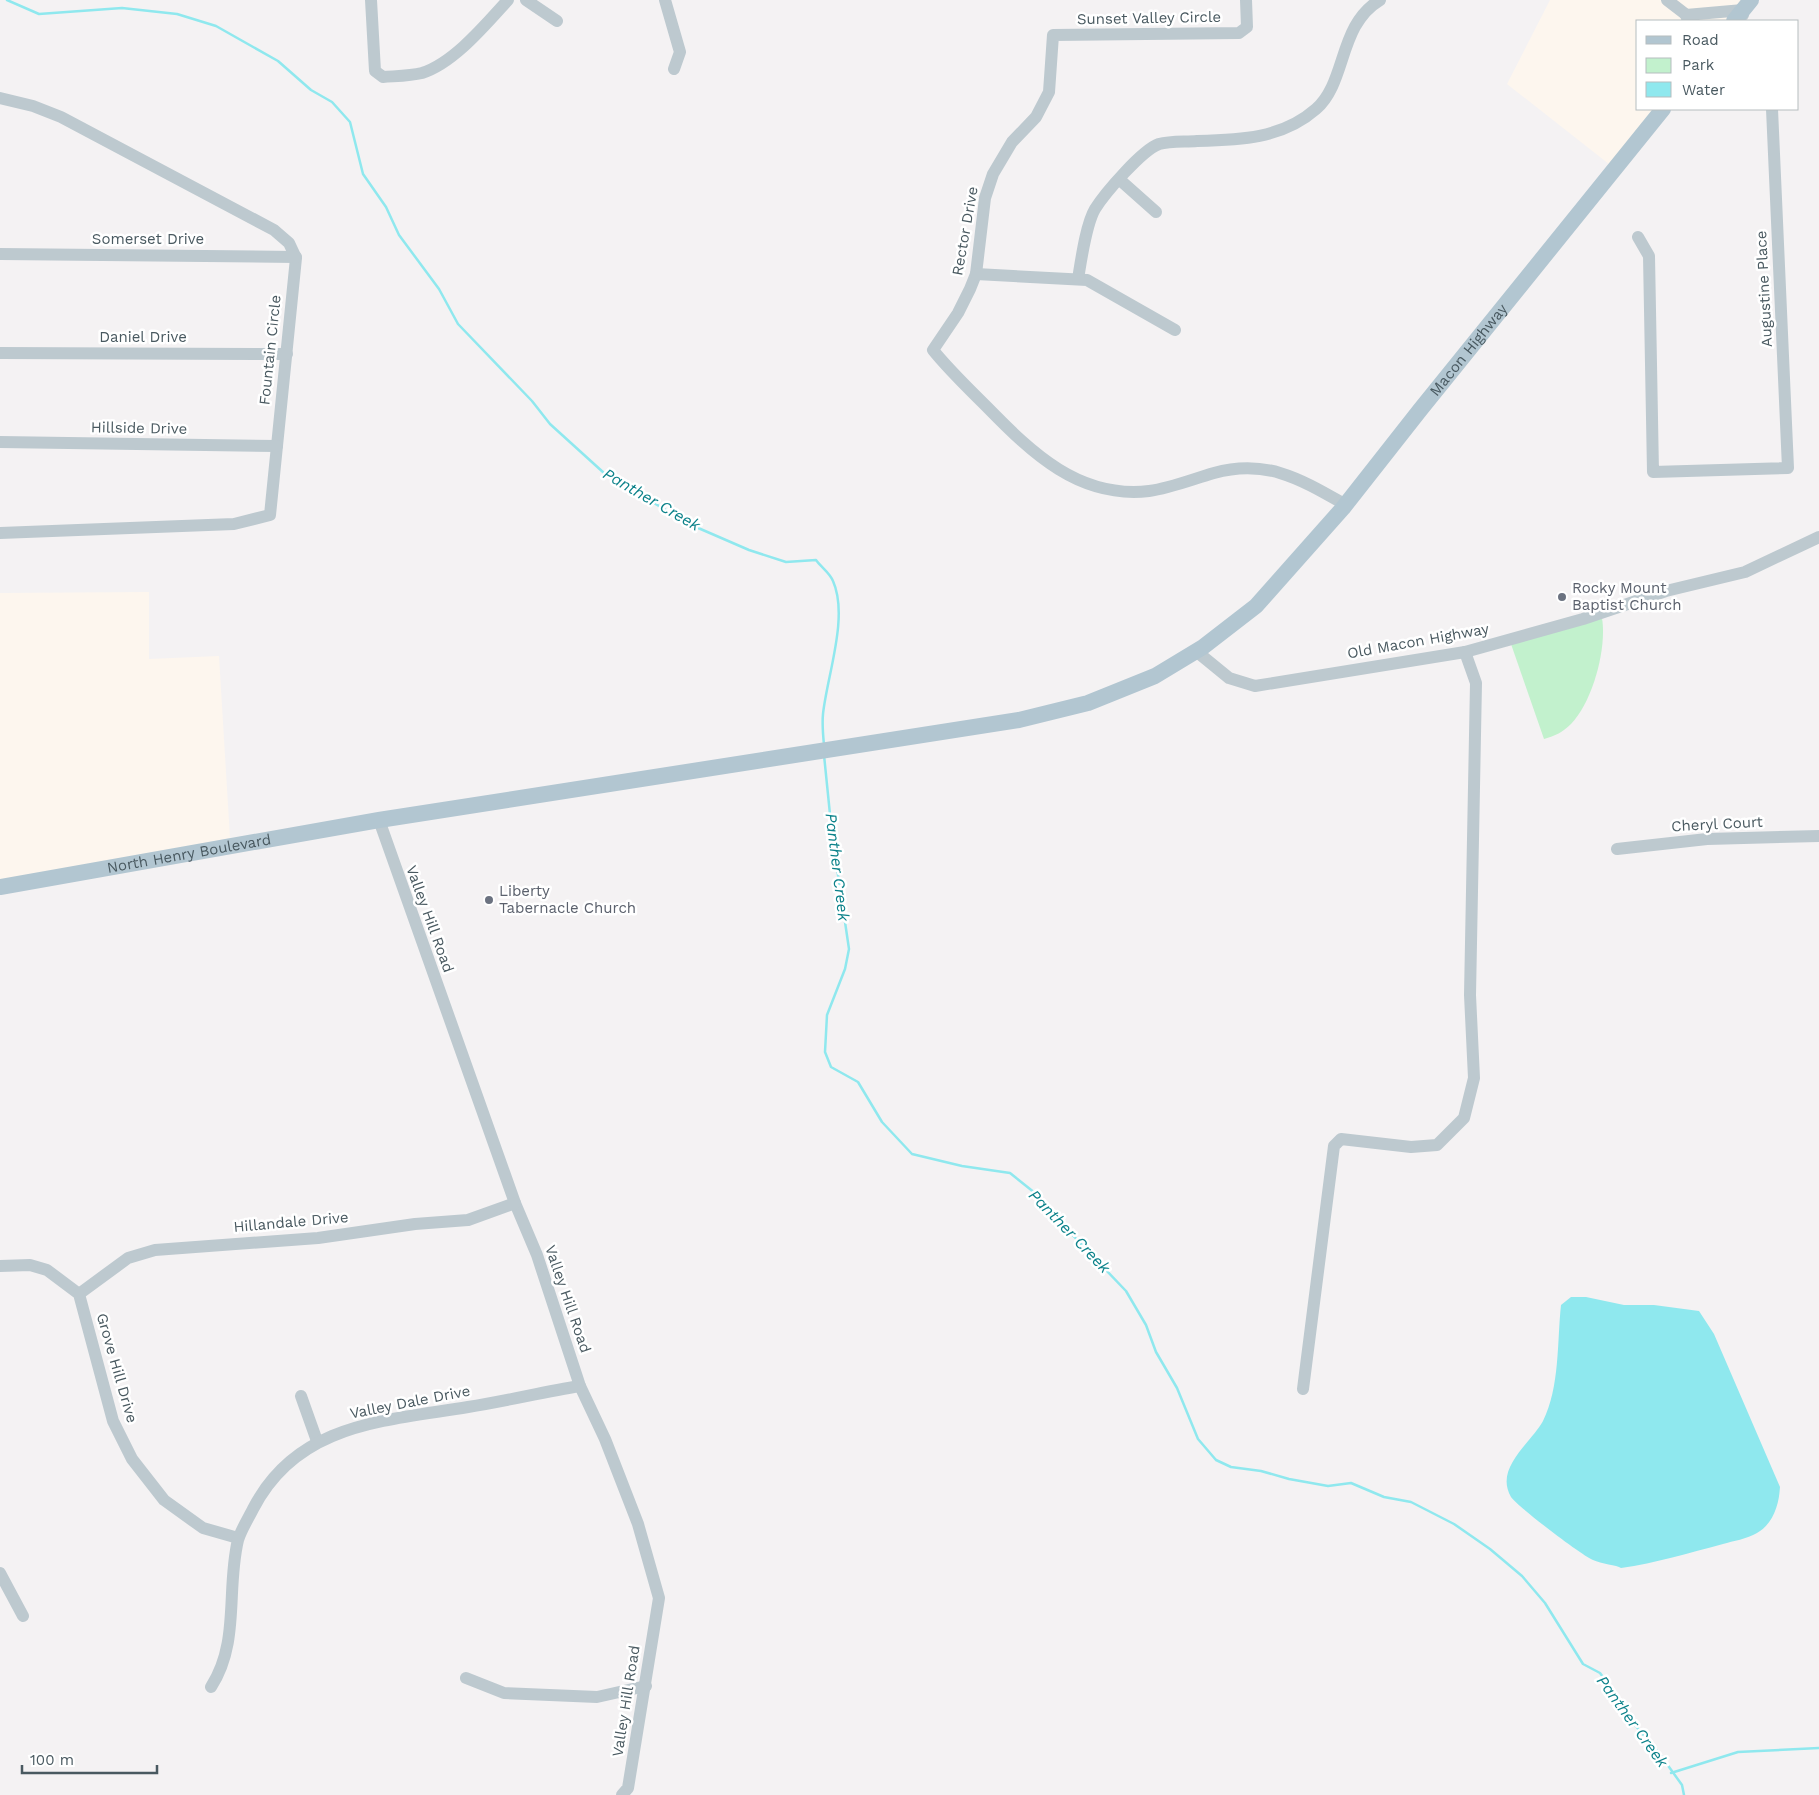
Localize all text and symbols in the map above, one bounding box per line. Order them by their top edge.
street label: Sunset Valley Circle [1077,8,1221,28]
legend [1636,20,1799,110]
text: Road [1682,31,1719,49]
text: Park [1682,56,1715,74]
text: Water [1682,81,1725,99]
street label: Rector Drive [948,185,982,277]
street label: Somerset Drive [92,230,204,248]
street label: Augustine Place [1752,230,1776,348]
street label: Fountain Circle [255,294,285,406]
street label: Macon Highway [1426,300,1511,400]
street label: Daniel Drive [99,328,187,346]
street label: Hillside Drive [91,418,187,438]
water label: Panther Creek [600,464,705,536]
place label: Rocky Mount Baptist Church [1572,579,1682,614]
marker: Rocky Mount Baptist Church [1556,591,1568,603]
street label: Old Macon Highway [1346,620,1491,662]
water label: Panther Creek [821,812,854,924]
street label: Cheryl Court [1671,813,1764,835]
street label: North Henry Boulevard [106,830,273,877]
street label: Valley Hill Road [402,863,458,975]
place label: Liberty Tabernacle Church [499,882,636,917]
marker: Liberty Tabernacle Church [483,894,495,906]
water label: Panther Creek [1025,1186,1115,1278]
street label: Hillandale Drive [233,1208,349,1236]
street label: Valley Hill Road [541,1243,595,1355]
street label: Grove Hill Drive [93,1311,141,1425]
street label: Valley Dale Drive [348,1382,472,1422]
street label: Valley Hill Road [608,1644,644,1758]
water label: Panther Creek [1593,1672,1673,1772]
scale bar [22,1742,158,1774]
text: 100 m [30,1751,74,1769]

